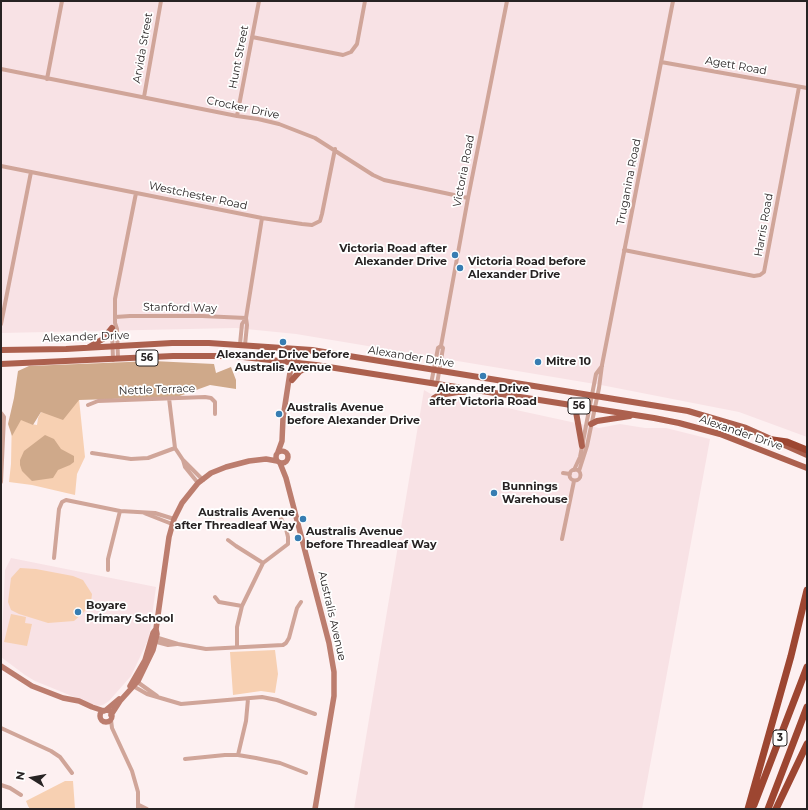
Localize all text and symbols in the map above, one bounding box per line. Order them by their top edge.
street label: Arvida Street [130,12,156,84]
street label: Hunt Street [226,24,252,90]
street label: Agett Road [704,54,768,78]
street label: Crocker Drive [205,94,281,122]
street label: Victoria Road [451,134,477,208]
street label: Truganina Road [614,138,644,226]
street label: Westchester Road [148,179,248,213]
street label: Harris Road [752,192,776,258]
place label: Victoria Road after Alexander Drive [339,242,447,268]
marker: Victoria Road after Alexander Drive [450,250,460,260]
place label: Victoria Road before Alexander Drive [468,255,586,281]
marker: Victoria Road before Alexander Drive [455,263,465,273]
street label: Stanford Way [143,301,217,315]
street label: Alexander Drive [42,329,130,345]
marker: Alexander Drive before Australis Avenue [278,337,288,347]
street label: Alexander Drive [367,344,455,370]
place label: Alexander Drive before Australis Avenue [217,348,349,374]
road number: 56 [136,350,158,366]
place label: Mitre 10 [546,355,591,369]
marker: Mitre 10 [533,357,543,367]
marker: Alexander Drive after Victoria Road [478,371,488,381]
street label: Nettle Terrace [118,382,196,398]
place label: Alexander Drive after Victoria Road [429,382,537,408]
road number: 56 [568,398,590,414]
place label: Australis Avenue before Alexander Drive [287,401,420,427]
marker: Australis Avenue before Alexander Drive [274,409,284,419]
street label: Alexander Drive [698,413,784,453]
place label: Bunnings Warehouse [502,480,568,506]
marker: Bunnings Warehouse [489,488,499,498]
place label: Australis Avenue after Threadleaf Way [175,506,295,532]
marker: Australis Avenue after Threadleaf Way [298,514,308,524]
place label: Australis Avenue before Threadleaf Way [306,525,437,551]
marker: Australis Avenue before Threadleaf Way [293,533,303,543]
street label: Australis Avenue [315,570,349,662]
place label: Boyare Primary School [86,599,174,625]
marker: Boyare Primary School [73,607,83,617]
road number: 3 [773,730,787,746]
north arrow [12,758,52,798]
text: N [12,770,28,781]

